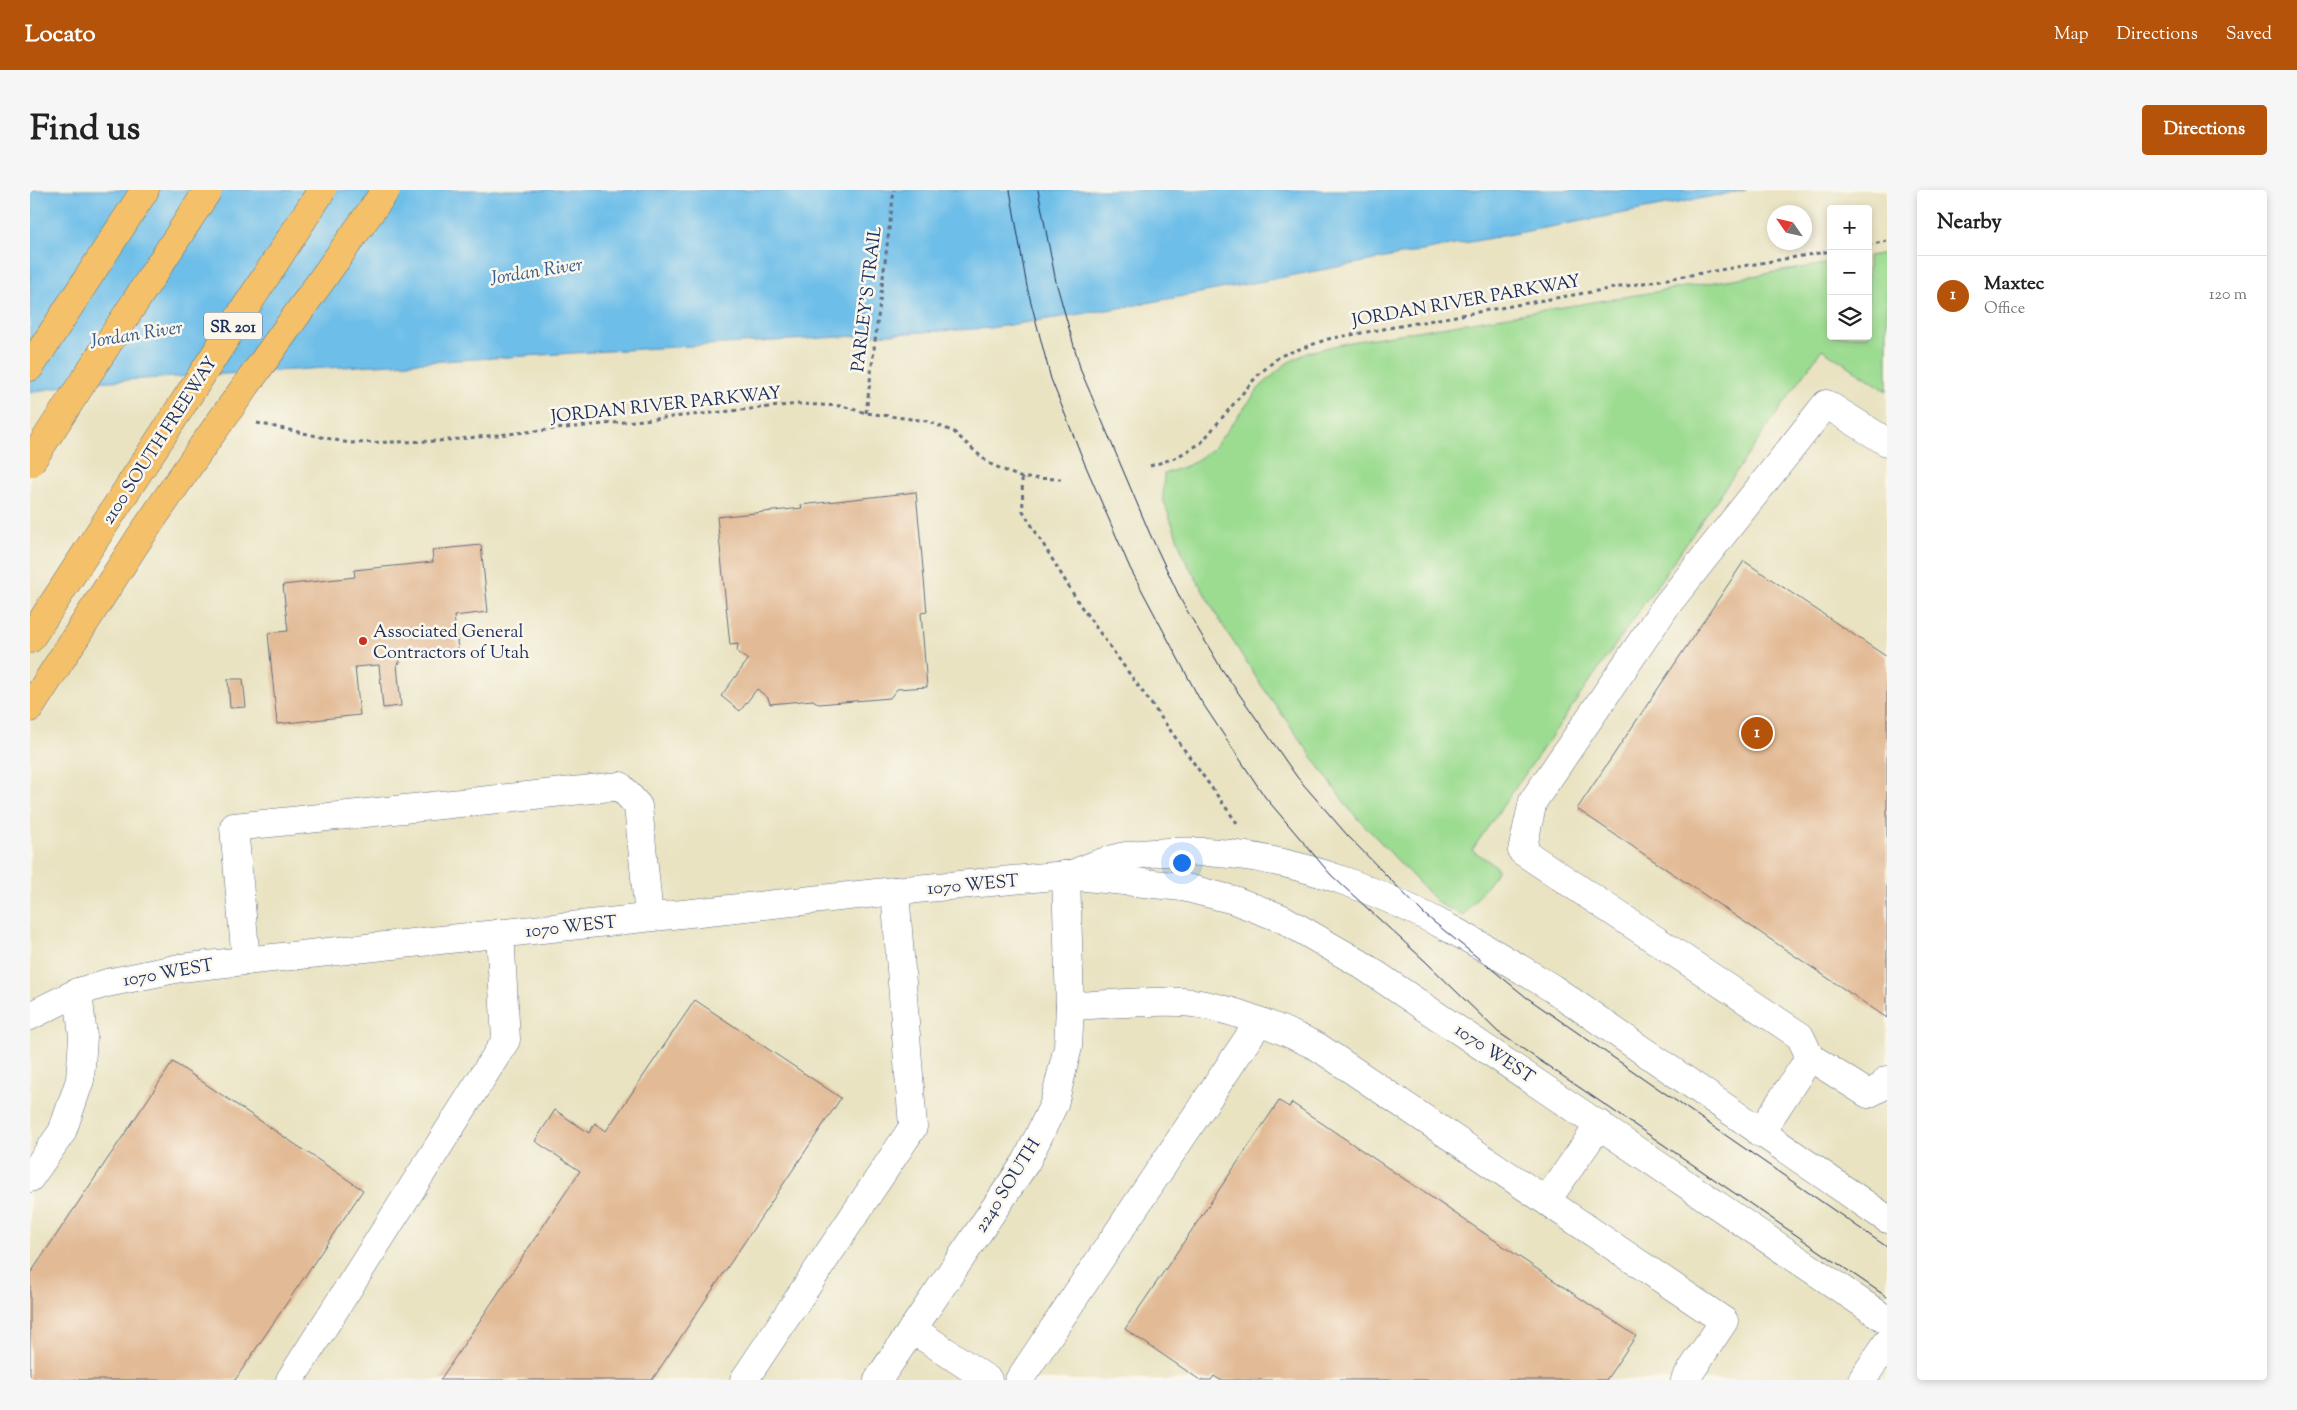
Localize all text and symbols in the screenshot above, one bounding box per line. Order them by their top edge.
text: Locato [25,18,96,52]
text: Map [2054,22,2089,48]
text: Directions [2117,22,2198,48]
text: Saved [2226,22,2272,48]
text: Find us [30,105,140,156]
button: Directions [2142,105,2267,155]
north arrow [1767,205,1812,250]
map controls [1827,205,1872,340]
button: + [1827,205,1872,250]
text: Nearby [1937,208,2002,238]
street label: PARLEY'S TRAIL [846,225,890,374]
button: − [1827,250,1872,295]
water label: Jordan River [487,252,585,293]
street label: JORDAN RIVER PARKWAY [1349,269,1583,335]
text: Maxtec [1984,271,2044,298]
text: 1 [1950,284,1956,307]
text: 120 m [2209,284,2247,307]
button: layers [1827,295,1872,340]
text: Office [1984,298,2025,321]
road number: SR 201 [204,312,262,340]
water label: Jordan River [87,315,185,356]
street label: 2100 SOUTH FREEWAY [97,352,225,530]
street label: JORDAN RIVER PARKWAY [549,381,783,431]
place label: Associated General Contractors of Utah [373,620,530,667]
marker: Associated General Contractors of Utah [357,635,369,647]
pin: 1 [1741,714,1773,752]
your location [1169,850,1195,876]
street label: 1070 WEST [926,869,1020,903]
street label: 1070 WEST [524,910,619,946]
street label: 1070 WEST [121,953,216,995]
street label: 1070 WEST [1449,1018,1539,1091]
street label: 2240 SOUTH [969,1134,1048,1238]

